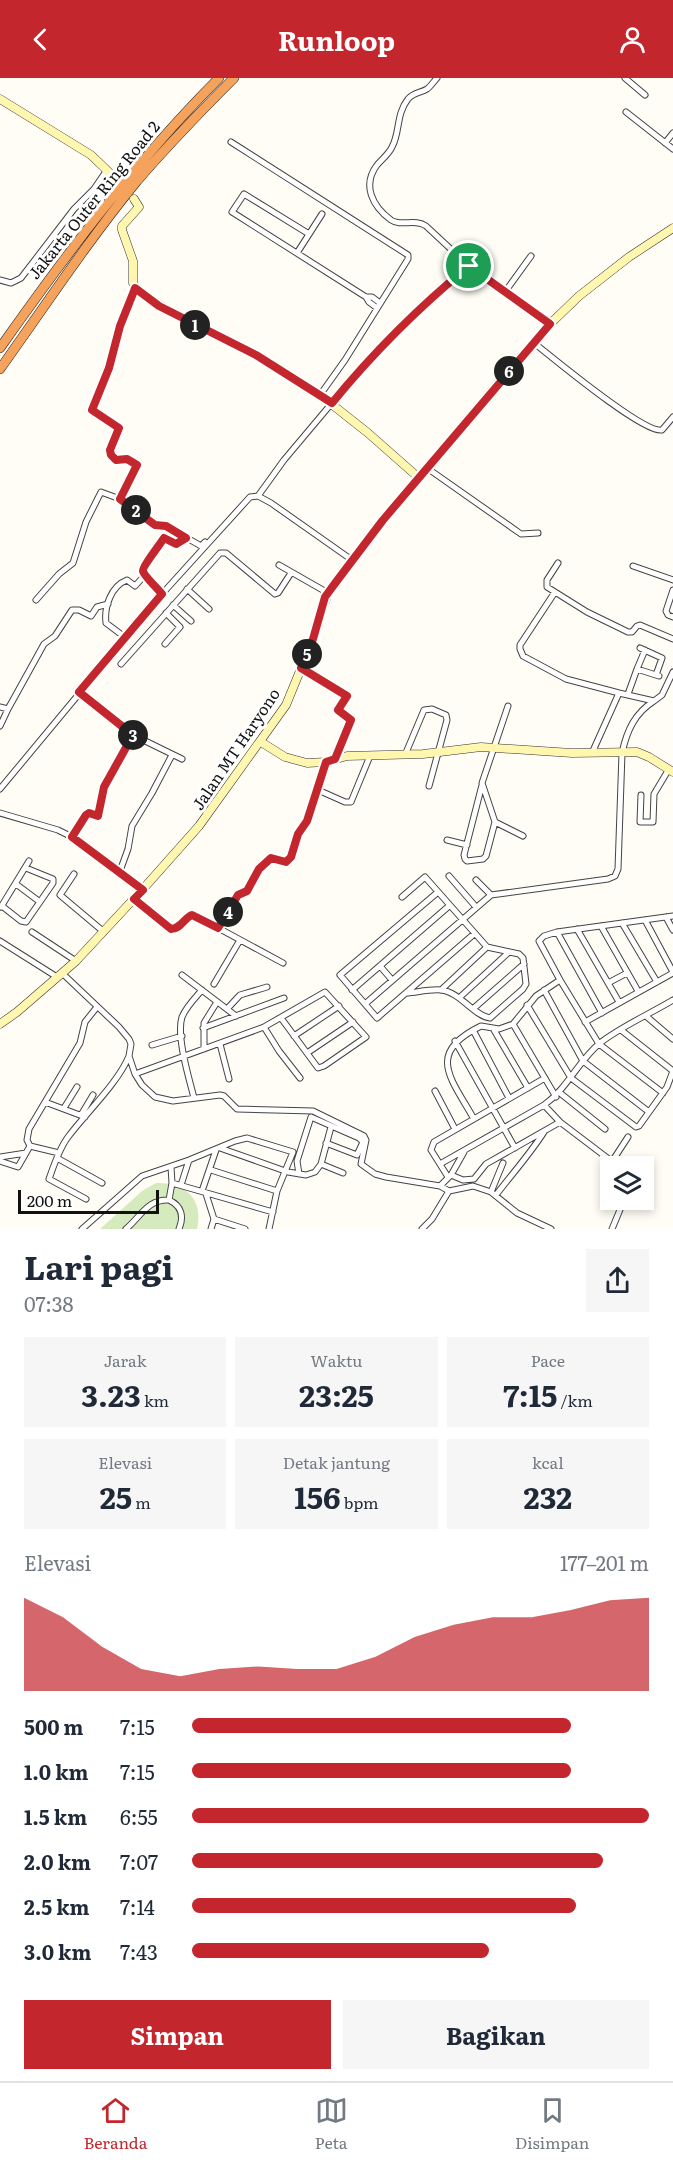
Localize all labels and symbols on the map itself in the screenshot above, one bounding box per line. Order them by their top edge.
street label: Jakarta Outer Ring Road 2 [22,115,165,284]
pin [443,240,494,291]
pin: 1 [180,310,210,340]
pin: 6 [494,356,524,386]
pin: 2 [121,495,151,525]
pin: 5 [292,639,322,669]
street label: Jalan MT Haryono [185,683,285,814]
pin: 3 [118,720,148,750]
pin: 4 [213,897,243,927]
scale bar [18,1187,159,1214]

